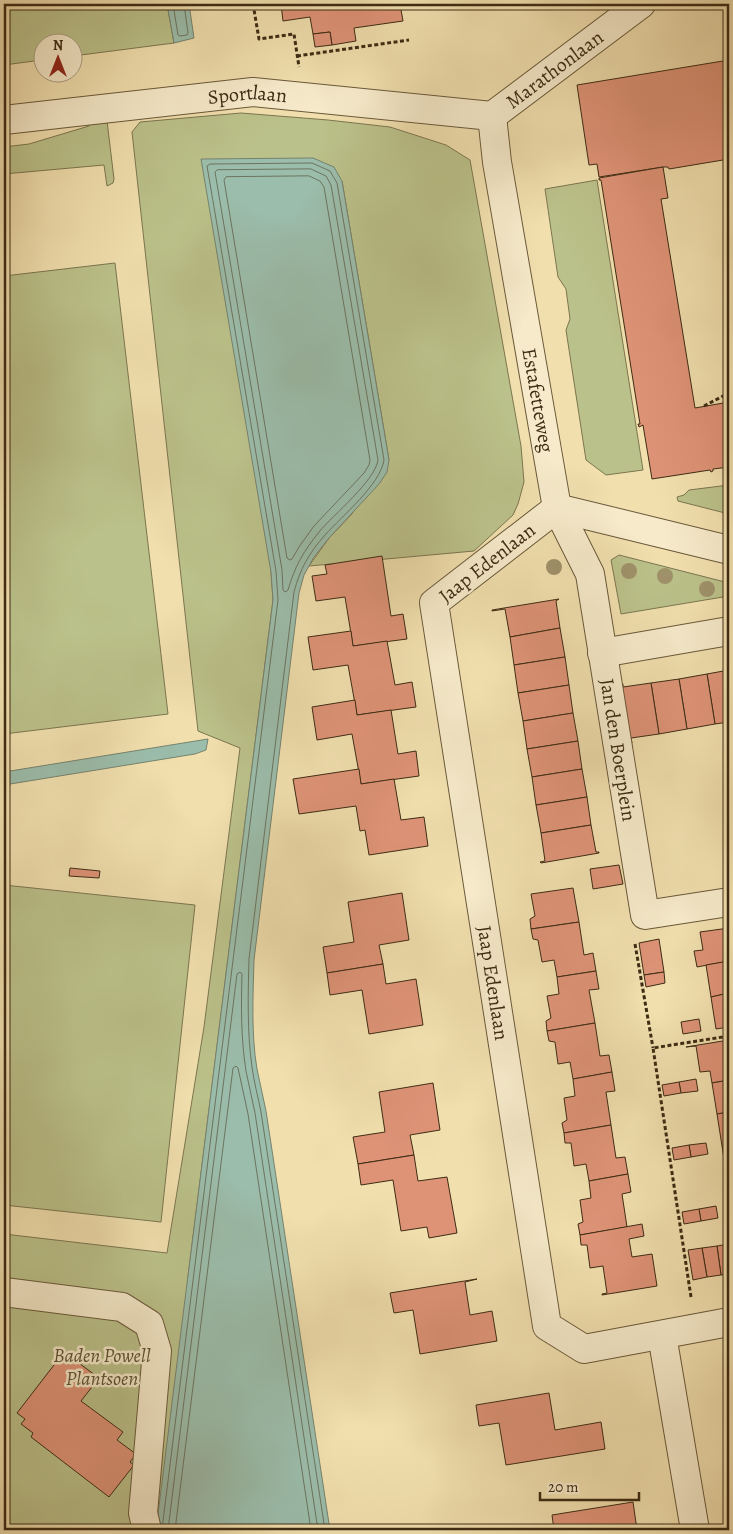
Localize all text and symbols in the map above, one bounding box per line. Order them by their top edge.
street label: Marathonlaan [500,24,609,115]
north arrow [32,32,82,82]
text: N [53,36,63,55]
street label: Sportlaan [206,79,289,111]
street label: Estafetteweg [516,346,561,455]
street label: Jaap Edenlaan [433,517,541,609]
street label: Jan den Boerplein [593,677,643,823]
street label: Jaap Edenlaan [471,924,516,1042]
park label: Baden Powell Plantsoen [53,1342,151,1392]
scale bar [540,1469,639,1501]
text: 20 m [548,1477,579,1497]

